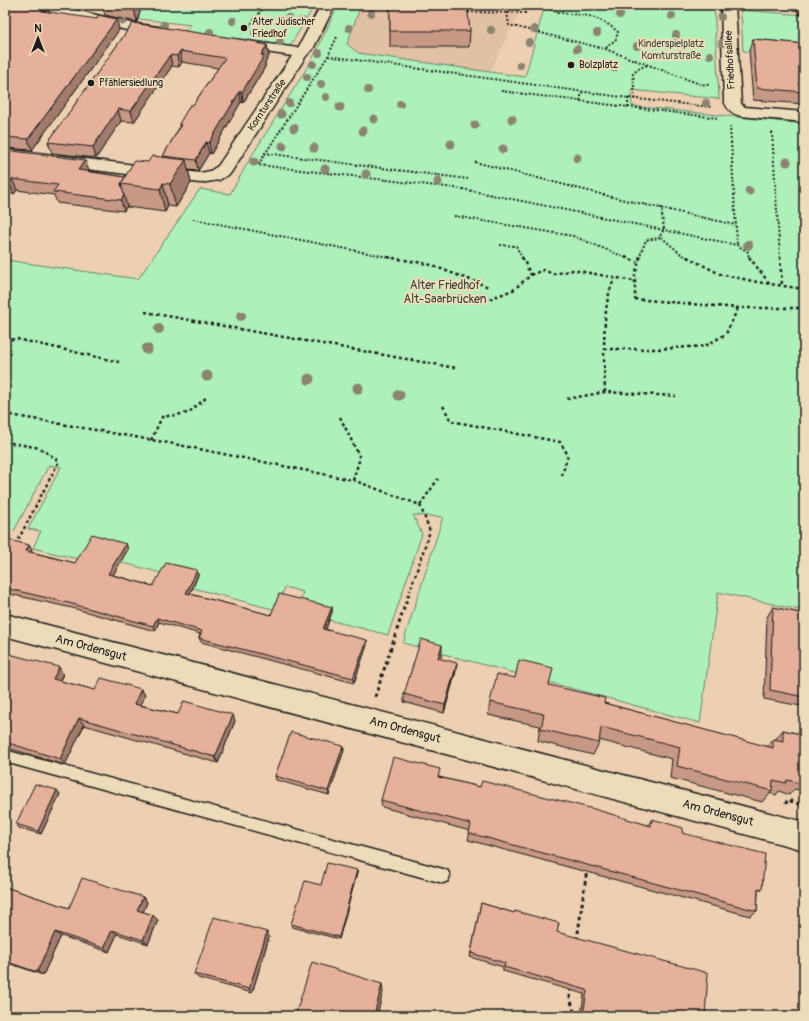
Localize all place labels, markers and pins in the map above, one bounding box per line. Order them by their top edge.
place label: Alter Jüdischer Friedhof [252,16,315,40]
marker: Alter Jüdischer Friedhof [239,23,249,33]
place label: Bolzplatz [579,59,618,71]
marker: Bolzplatz [566,60,576,70]
place label: Pfählersiedlung [99,77,163,89]
marker: Pfählersiedlung [86,78,96,88]

